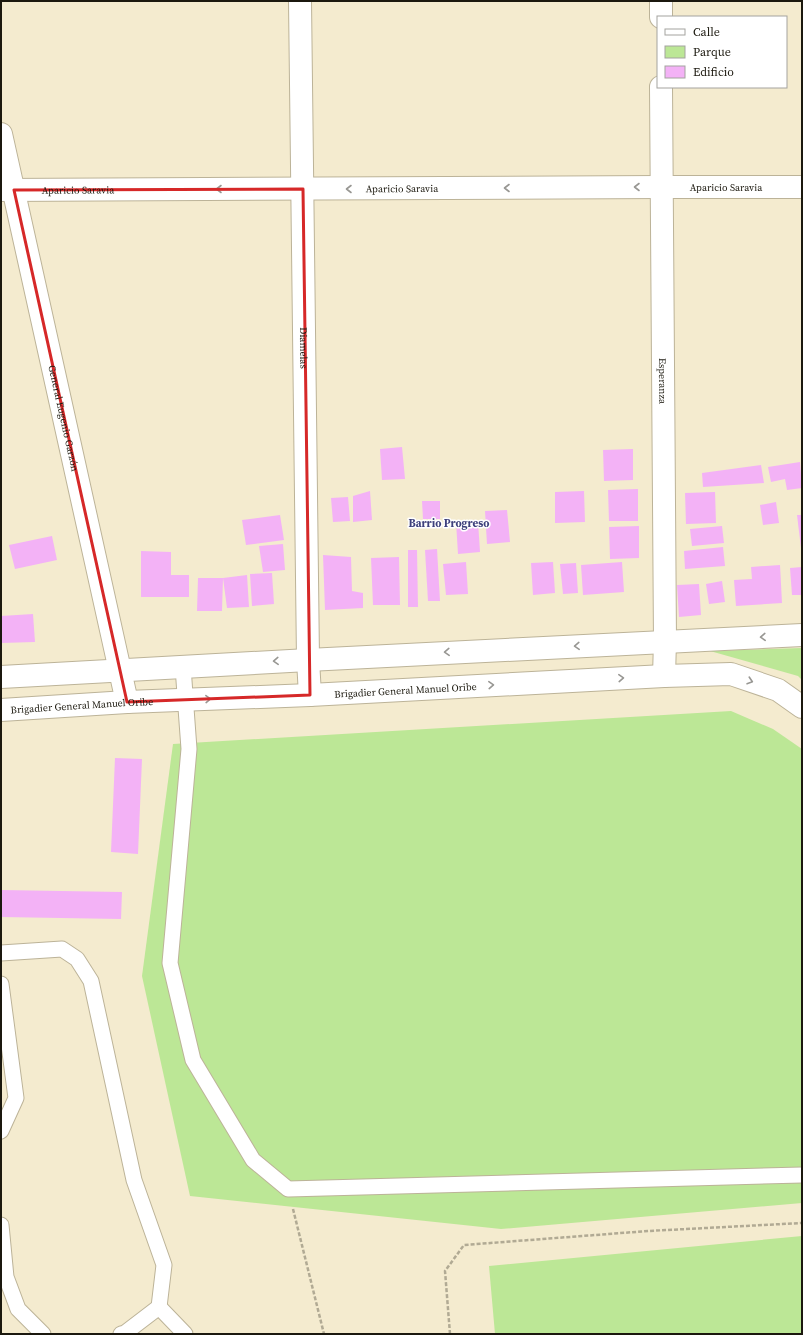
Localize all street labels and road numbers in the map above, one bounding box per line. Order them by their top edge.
street label: Aparicio Saravia [690,181,763,194]
street label: Aparicio Saravia [366,182,439,195]
street label: Aparicio Saravia [42,183,115,196]
street label: Diamelas [297,327,311,369]
street label: Esperanza [656,358,670,405]
street label: General Eugenio Garzón [46,364,82,473]
street label: Brigadier General Manuel Oribe [334,680,477,700]
street label: Brigadier General Manuel Oribe [10,695,153,716]

